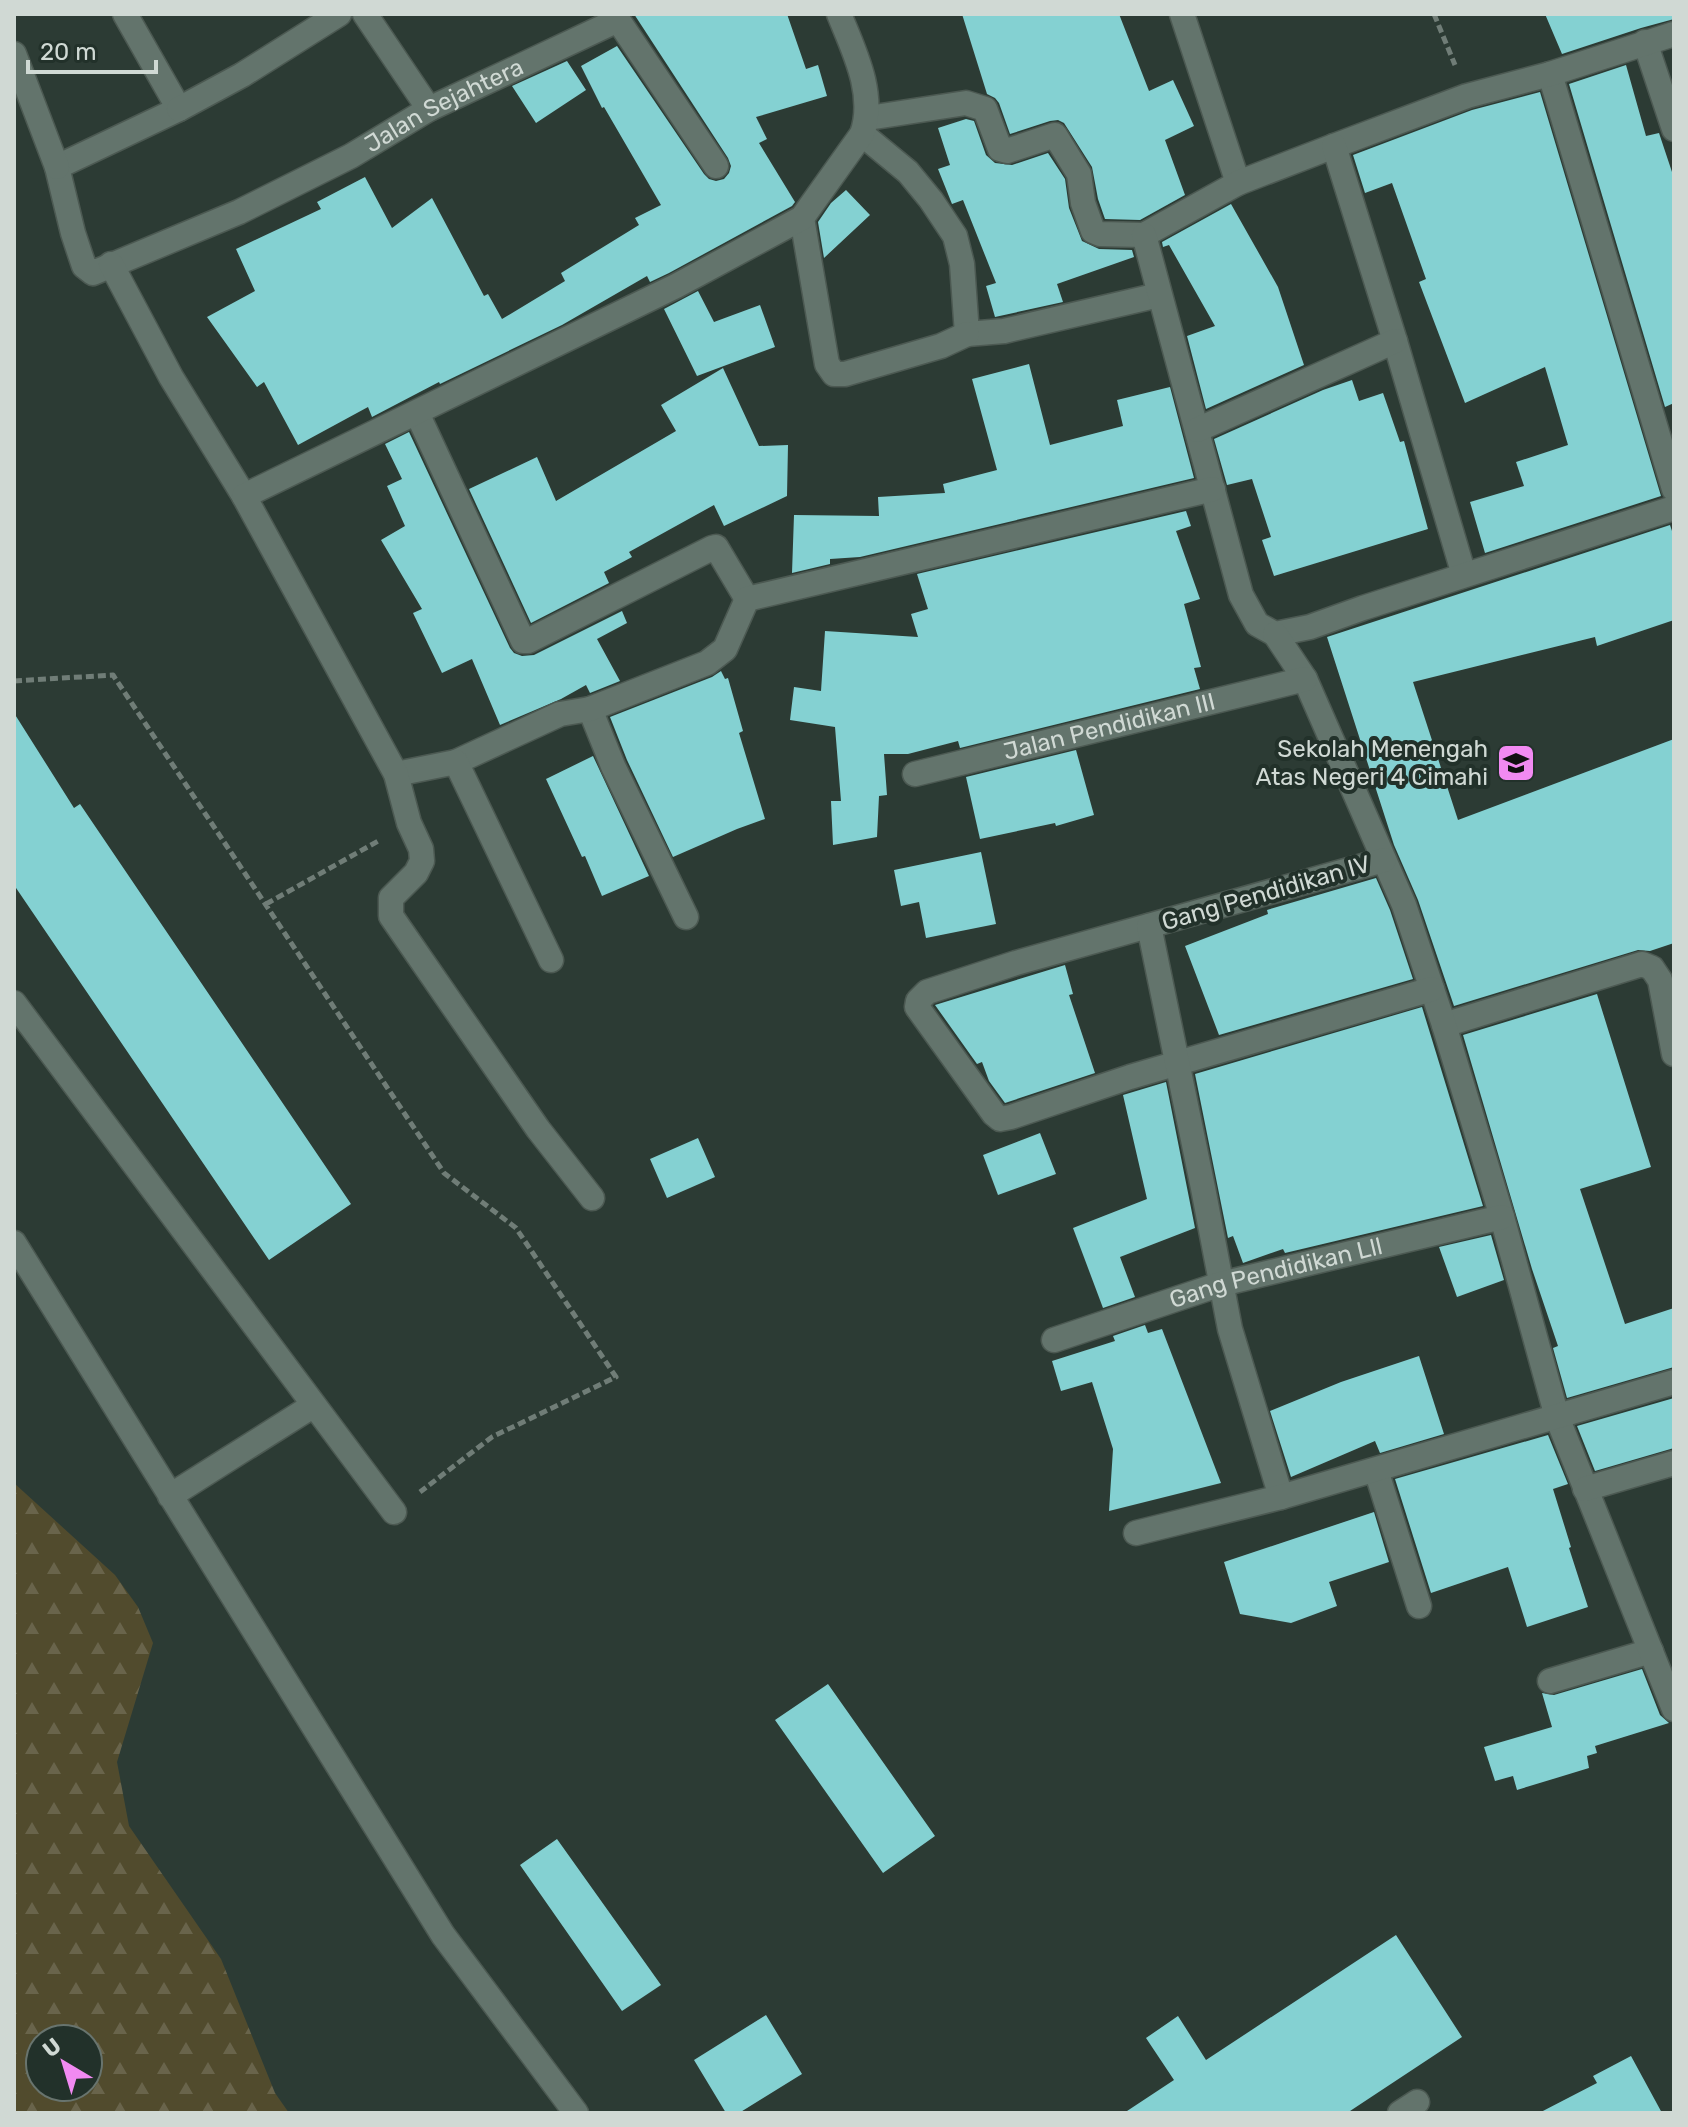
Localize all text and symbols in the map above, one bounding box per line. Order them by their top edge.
scale bar [28,24,156,74]
text: 20 m [40,38,97,66]
street label: Jalan Sejahtera [360,53,528,158]
street label: Jalan Pendidikan III [1001,687,1218,766]
place label: Sekolah Menengah Atas Negeri 4 Cimahi [1256,735,1488,791]
school or university icon: Sekolah Menengah Atas Negeri 4 Cimahi [1495,742,1537,784]
street label: Gang Pendidikan IV [1158,850,1374,936]
street label: Gang Pendidikan Lll [1166,1232,1385,1314]
north arrow [24,2023,104,2103]
text: U [37,2032,67,2063]

